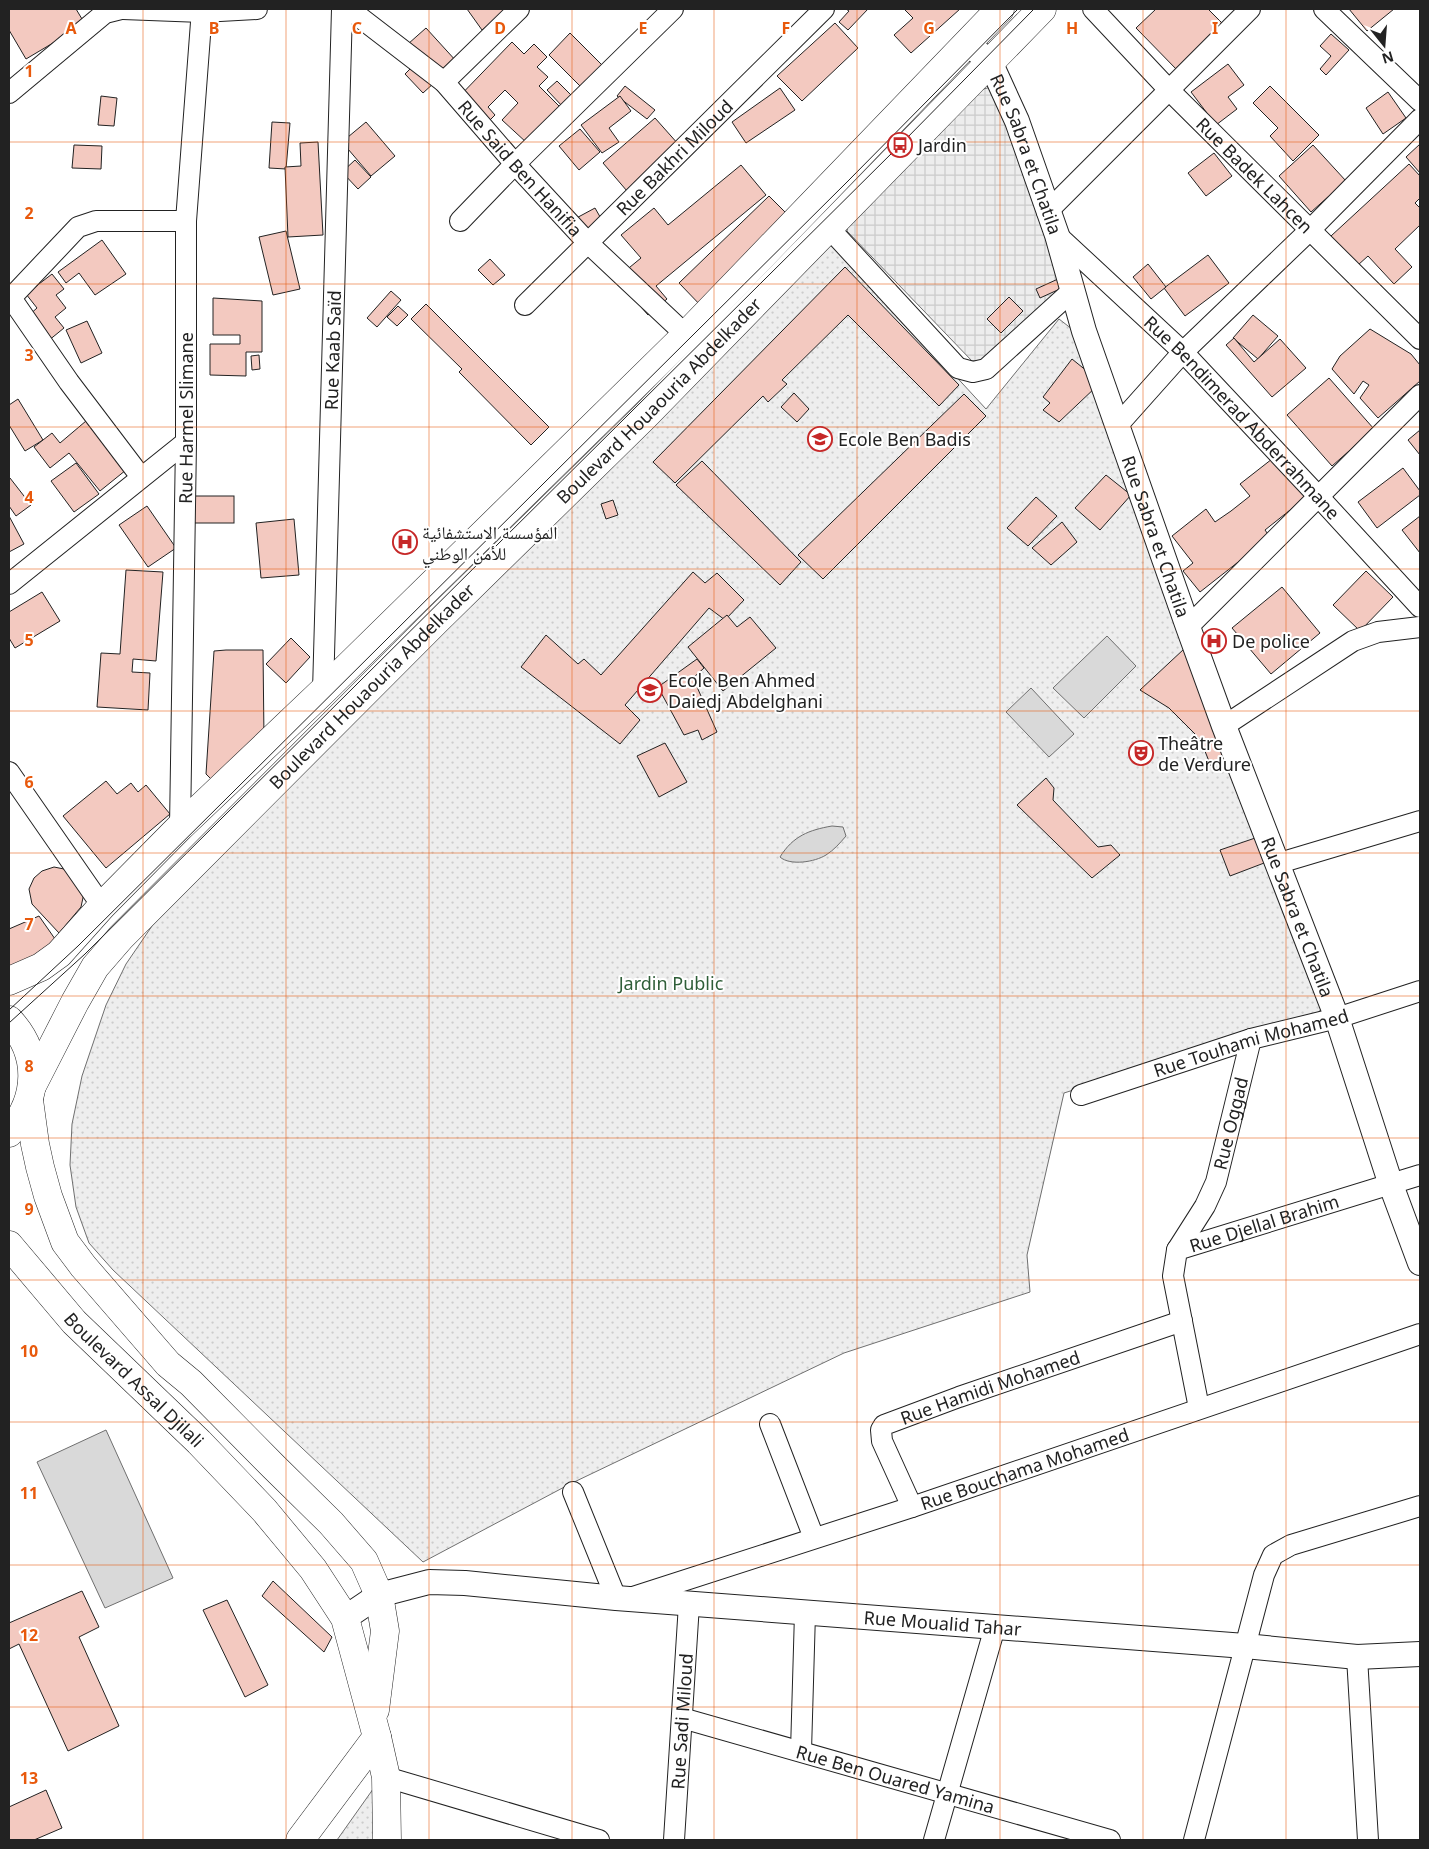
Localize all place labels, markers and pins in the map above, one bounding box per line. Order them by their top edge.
bus stop icon: Jardin [887,132,913,158]
place label: Jardin [916,133,967,157]
school or university icon: Ecole Ben Badis [807,426,833,452]
place label: Ecole Ben Badis [838,427,971,451]
place label: المؤسسة الاستشفائية للأمن الوطني [422,520,558,569]
hospital icon: المؤسسة الاستشفائية للأمن الوطني [392,529,418,555]
hospital icon: De police [1201,628,1227,654]
place label: De police [1232,629,1310,653]
place label: Ecole Ben Ahmed Daiedj Abdelghani [668,668,823,713]
school or university icon: Ecole Ben Ahmed Daiedj Abdelghani [637,677,663,703]
place label: Theâtre de Verdure [1158,731,1251,776]
theatre icon: Theâtre de Verdure [1128,740,1154,766]

